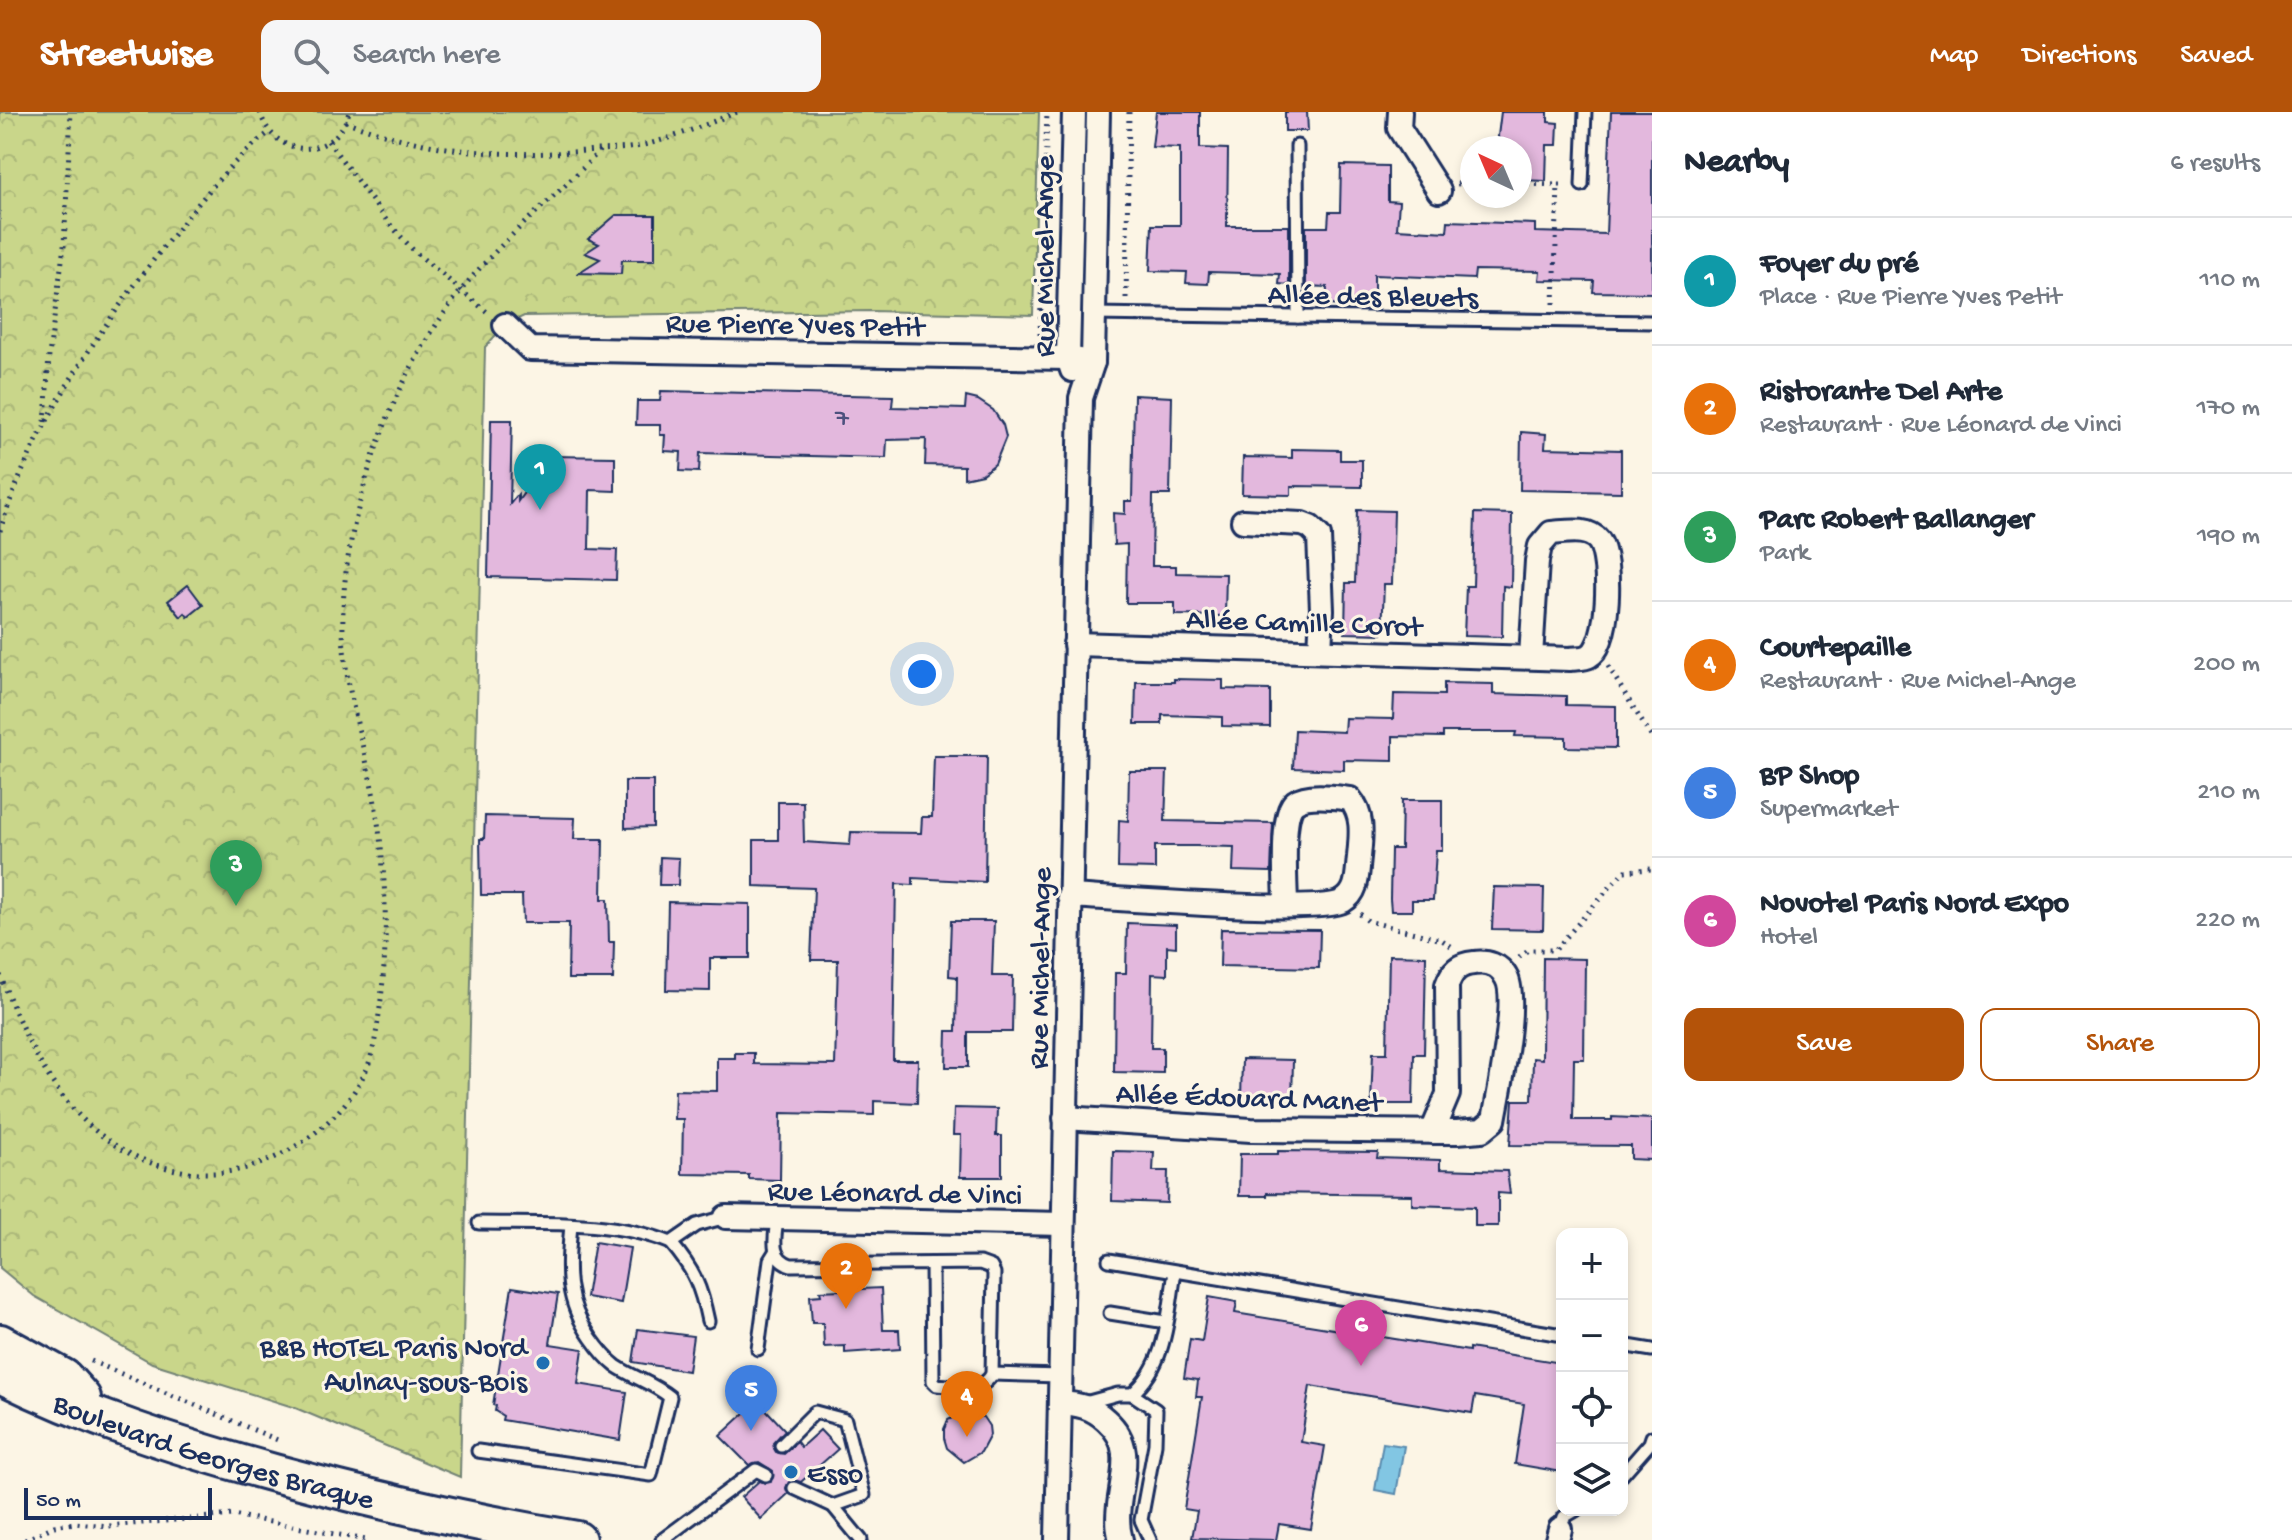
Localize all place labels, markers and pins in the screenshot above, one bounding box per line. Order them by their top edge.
pin: 1 [514,444,566,510]
pin: 3 [210,840,262,906]
pin: 2 [820,1243,872,1309]
pin: 6 [1335,1300,1387,1366]
place label: B&B HOTEL Paris Nord Aulnay-sous-Bois [259,1333,529,1402]
marker: B&B HOTEL Paris Nord Aulnay-sous-Bois [534,1354,552,1372]
pin: 5 [725,1365,777,1431]
pin: 4 [941,1371,993,1437]
place label: Esso [807,1459,863,1494]
marker: Esso [782,1463,800,1481]

